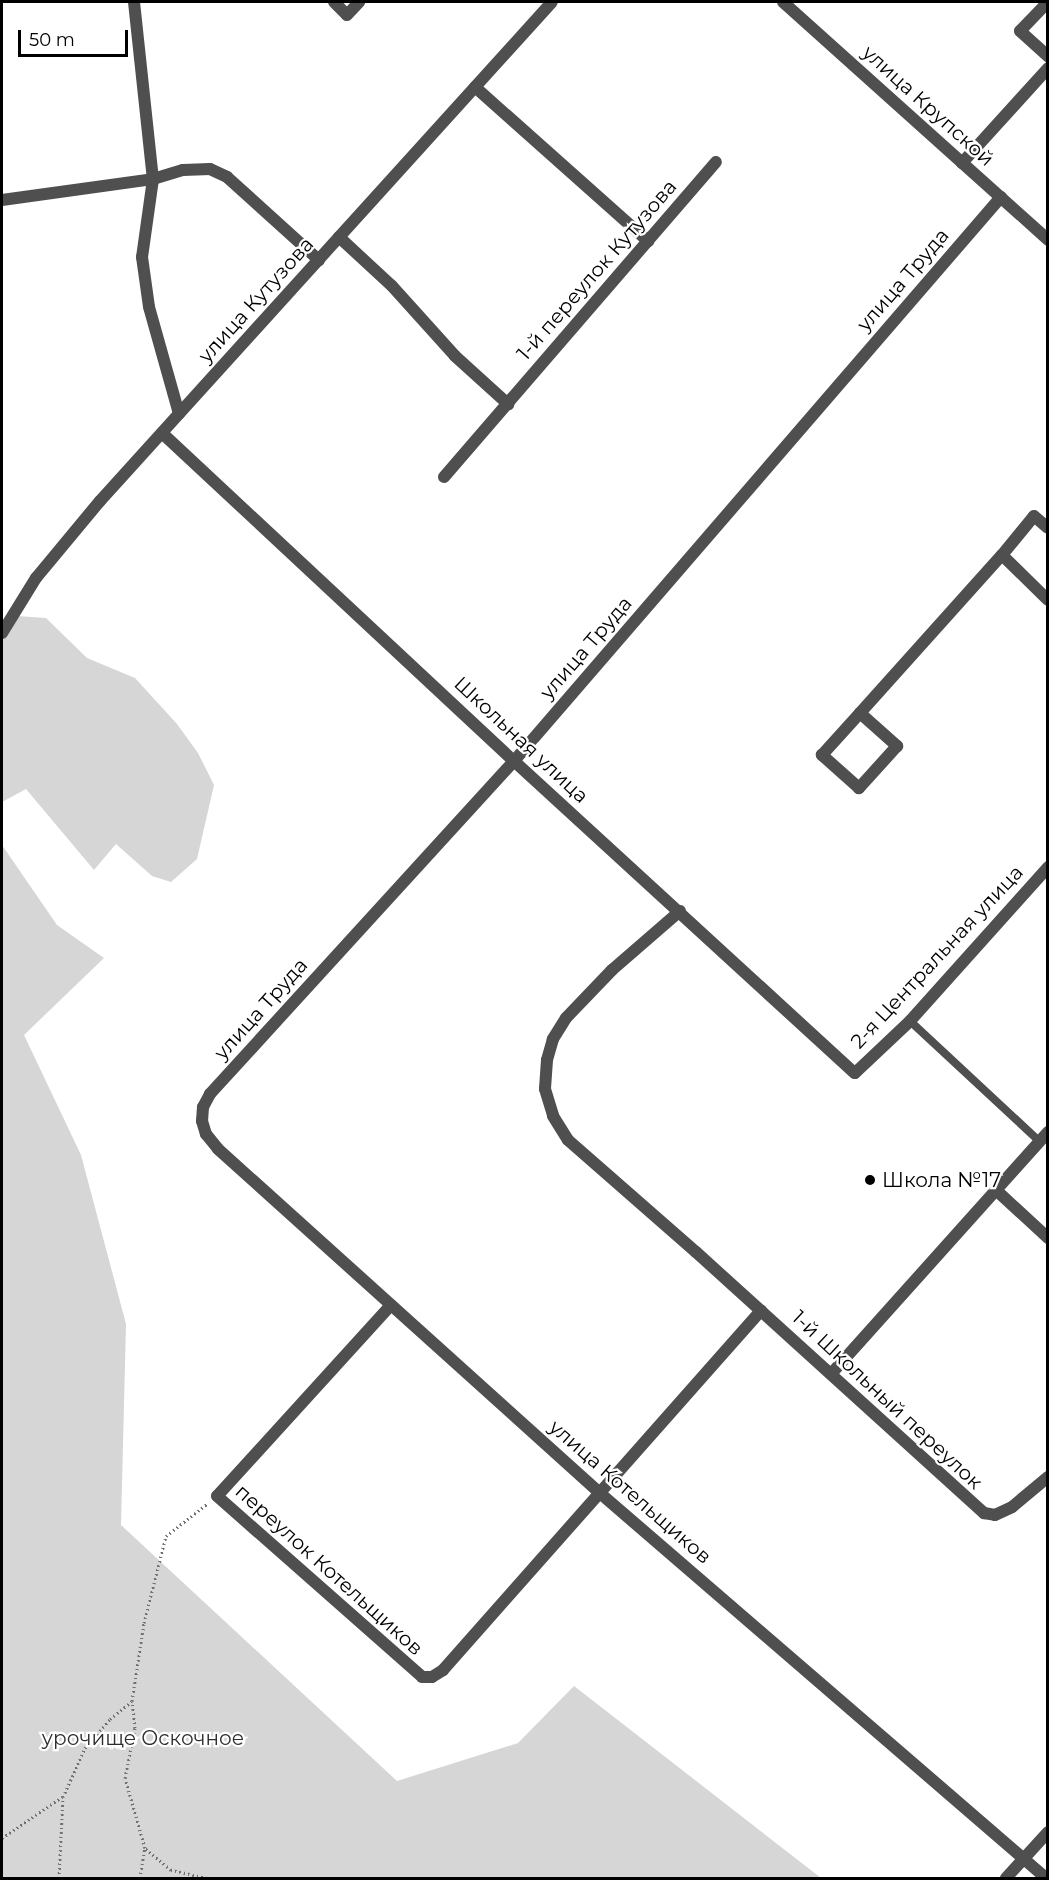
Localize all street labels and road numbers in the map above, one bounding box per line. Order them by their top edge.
street label: улица Крупской [857,41,999,171]
street label: 1-й переулок Кутузова [512,175,682,365]
street label: улица Труда [852,224,954,336]
street label: улица Кутузова [193,232,319,368]
street label: улица Труда [535,592,637,704]
street label: Школьная улица [449,672,593,808]
street label: 2-я Центральная улица [846,861,1028,1053]
street label: улица Труда [209,953,313,1065]
street label: 1-й Школьный переулок [787,1306,987,1494]
street label: улица Котельщиков [544,1415,716,1569]
street label: переулок Котельщиков [230,1479,428,1661]

